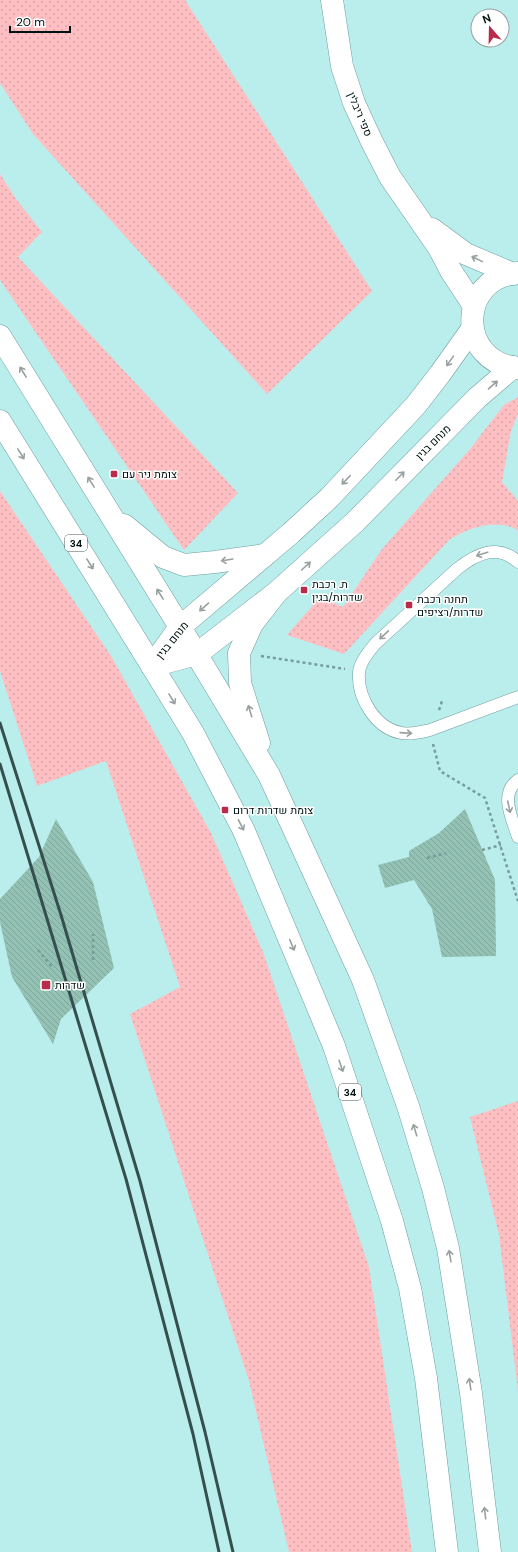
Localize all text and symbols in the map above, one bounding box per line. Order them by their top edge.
scale bar [10,8,70,34]
north arrow [470,8,510,48]
text: N [480,11,493,27]
text: 20 m [16,14,45,30]
street label: ספי ריבלין [344,90,376,138]
one-way arrow [471,255,483,262]
one-way arrow [446,355,454,366]
one-way arrow [18,366,26,378]
one-way arrow [487,380,498,389]
street label: מנחם בגין [412,421,454,463]
one-way arrow [17,448,25,459]
place label: צומת ניר עם [122,467,177,481]
marker: צומת ניר עם [109,469,119,479]
one-way arrow [395,471,405,481]
one-way arrow [341,475,351,485]
one-way arrow [87,477,96,488]
road number: 34 [65,535,87,551]
one-way arrow [476,551,489,558]
one-way arrow [221,557,234,565]
one-way arrow [86,558,94,570]
one-way arrow [301,561,311,570]
place label: ת. רכבת שדרות/בגין [312,577,363,604]
marker: ת. רכבת שדרות/בגין [299,585,309,595]
one-way arrow [156,589,164,600]
place label: תחנה רכבת שדרות/רציפים [417,592,483,619]
marker: תחנה רכבת שדרות/רציפים [404,600,414,610]
one-way arrow [199,602,209,611]
street label: מנחם בגין [153,618,191,662]
one-way arrow [379,631,389,640]
one-way arrow [169,693,177,705]
one-way arrow [246,705,253,718]
one-way arrow [399,729,412,736]
one-way arrow [506,800,514,813]
place label: צומת שדרות דרום [233,803,313,817]
marker: צומת שדרות דרום [220,805,230,815]
one-way arrow [238,819,245,831]
one-way arrow [289,939,296,951]
place label: שדרות [55,978,85,992]
marker: שדרות [40,979,52,991]
one-way arrow [338,1059,345,1072]
road number: 34 [339,1084,361,1100]
one-way arrow [411,1124,418,1137]
one-way arrow [445,1250,453,1263]
one-way arrow [466,1378,474,1391]
one-way arrow [481,1507,489,1520]

